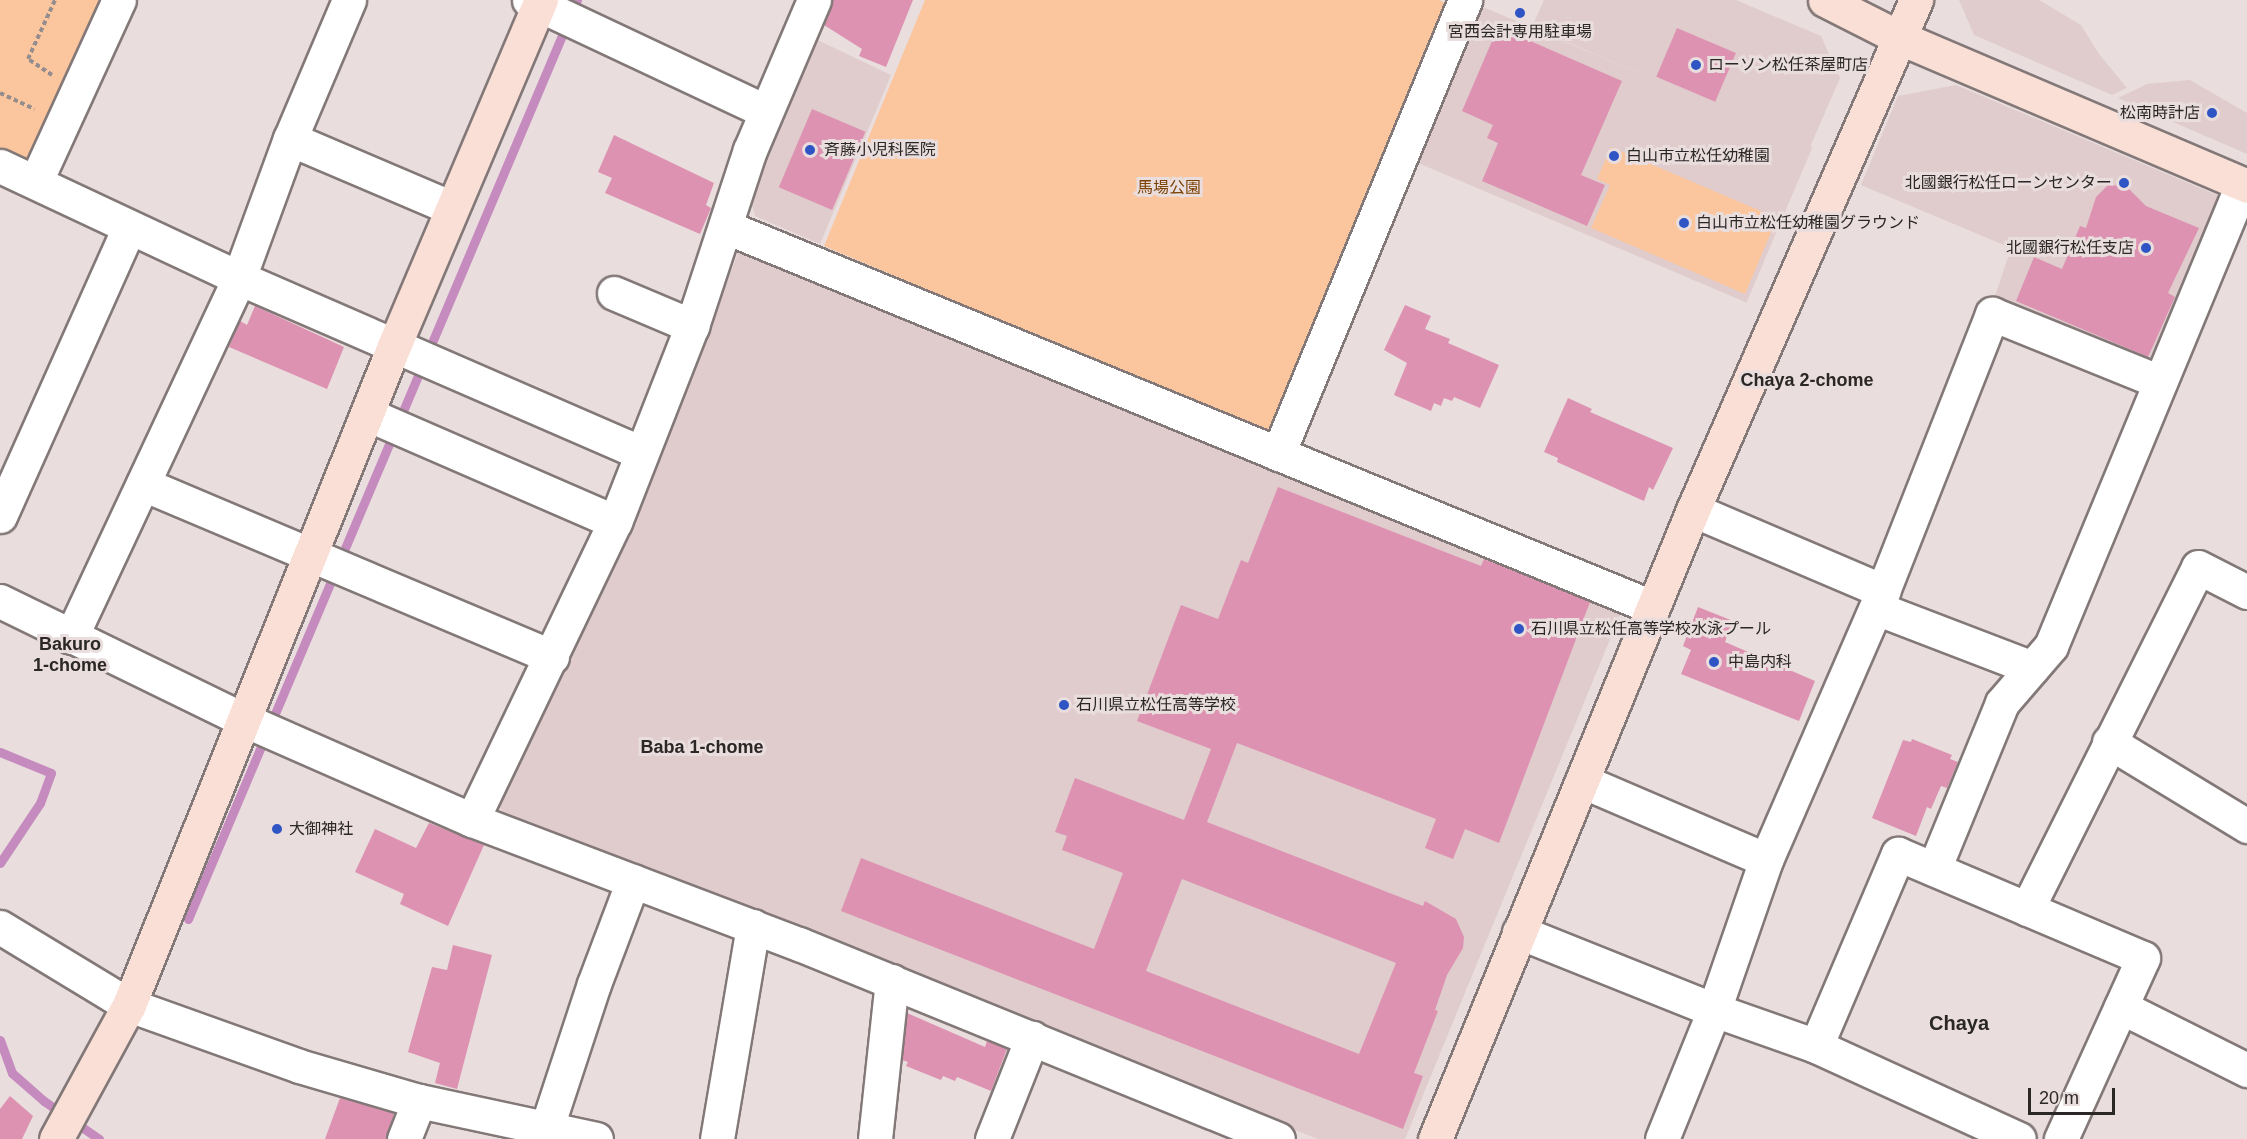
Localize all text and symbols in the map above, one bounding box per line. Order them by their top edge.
marker: 宮西会計専用駐車場 [1513,6,1527,20]
place label: 宮西会計専用駐車場 [1448,22,1592,42]
place label: ローソン松任茶屋町店 [1708,55,1868,75]
marker: ローソン松任茶屋町店 [1689,58,1703,72]
place label: 松南時計店 [2120,103,2200,123]
marker: 松南時計店 [2205,106,2219,120]
place label: 斉藤小児科医院 [824,140,936,160]
marker: 斉藤小児科医院 [801,141,819,159]
place label: 白山市立松任幼稚園 [1626,146,1770,166]
marker: 白山市立松任幼稚園 [1607,149,1621,163]
place label: 北國銀行松任ローンセンター [1904,173,2112,193]
marker: 北國銀行松任ローンセンター [2117,176,2131,190]
park label: 馬場公園 [1137,178,1201,198]
place label: 白山市立松任幼稚園グラウンド [1696,213,1920,233]
marker: 白山市立松任幼稚園グラウンド [1677,216,1691,230]
place label: 北國銀行松任支店 [2006,238,2134,258]
marker: 北國銀行松任支店 [2139,241,2153,255]
district label: Chaya 2-chome [1740,369,1874,391]
place label: 石川県立松任高等学校水泳プール [1531,619,1771,639]
marker: 石川県立松任高等学校水泳プール [1512,622,1526,636]
district label: Bakuro 1-chome [33,634,107,676]
place label: 中島内科 [1728,652,1792,672]
marker: 中島内科 [1705,653,1723,671]
place label: 石川県立松任高等学校 [1076,695,1236,715]
marker: 石川県立松任高等学校 [1057,698,1071,712]
district label: Baba 1-chome [640,736,764,758]
place label: 大御神社 [289,819,353,839]
marker: 大御神社 [270,822,284,836]
district label: Chaya [1929,1011,1989,1035]
scale bar [2031,1076,2118,1114]
text: 20 m [2039,1088,2079,1108]

